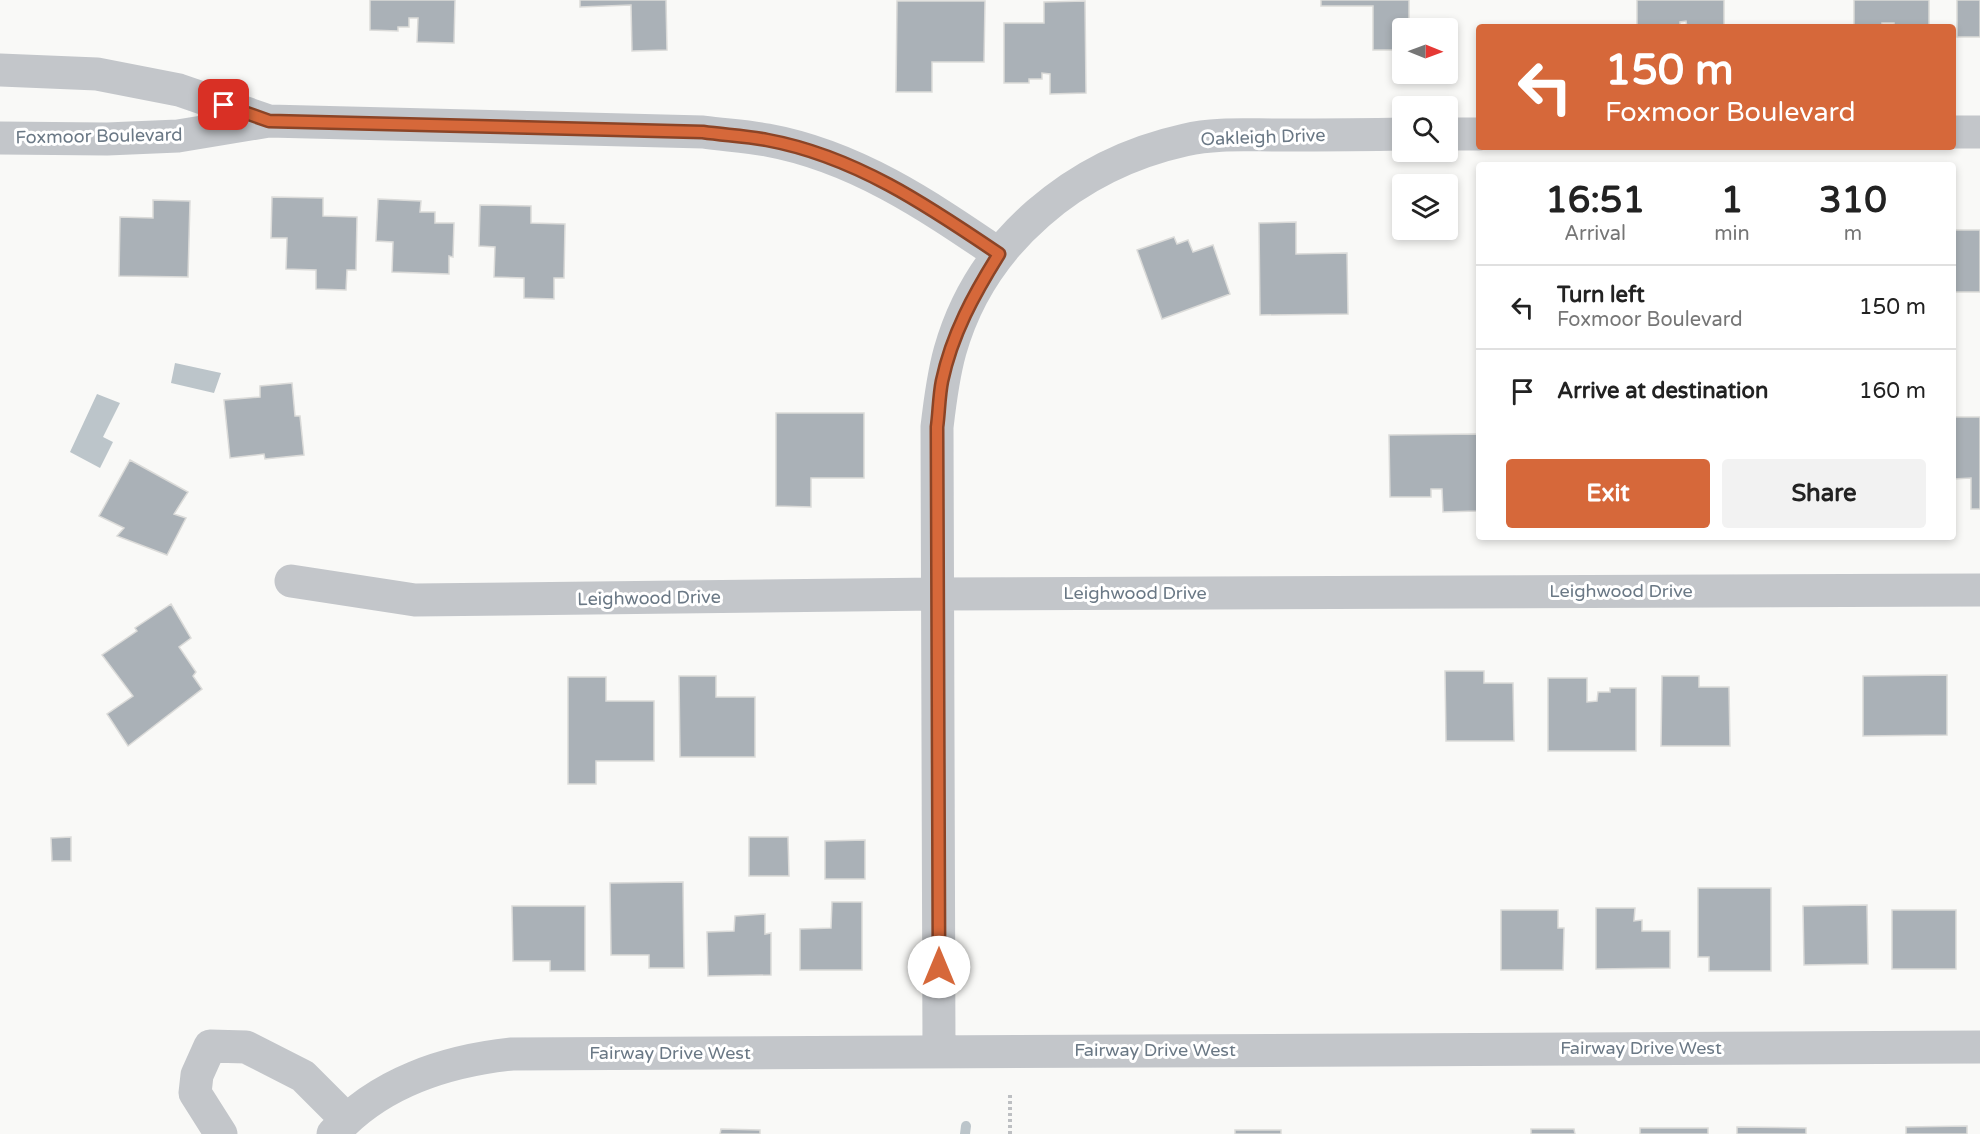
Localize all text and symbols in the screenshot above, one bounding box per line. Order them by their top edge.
north arrow [1392,18,1458,84]
map controls [1392,18,1458,240]
text: 150 m [1605,45,1734,96]
icon: left [1506,48,1584,126]
pin [198,79,249,130]
icon: arrive [207,88,240,121]
button: search [1392,96,1458,162]
text: Foxmoor Boulevard [1605,96,1856,129]
street label: Foxmoor Boulevard [15,124,183,148]
street label: Oakleigh Drive [1200,124,1326,150]
button: layers [1392,174,1458,240]
text: 16:51 [1545,179,1645,222]
text: 1 [1721,179,1743,222]
text: 310 [1819,179,1887,222]
text: Arrival [1564,222,1626,246]
text: min [1714,222,1750,246]
text: m [1844,222,1862,246]
text: Turn left [1557,282,1645,308]
icon: left [1506,291,1539,324]
text: 150 m [1859,294,1926,320]
text: Foxmoor Boulevard [1557,308,1743,332]
icon: arrive [1506,375,1539,408]
text: Arrive at destination [1557,378,1768,404]
text: 160 m [1859,378,1926,404]
button: Exit [1506,459,1710,528]
button: Share [1722,459,1926,528]
street label: Leighwood Drive [1549,580,1693,602]
street label: Leighwood Drive [1063,582,1207,604]
street label: Leighwood Drive [577,586,721,610]
position arrow [907,935,971,999]
street label: Fairway Drive West [1560,1037,1722,1059]
street label: Fairway Drive West [1074,1039,1236,1061]
street label: Fairway Drive West [589,1042,751,1064]

